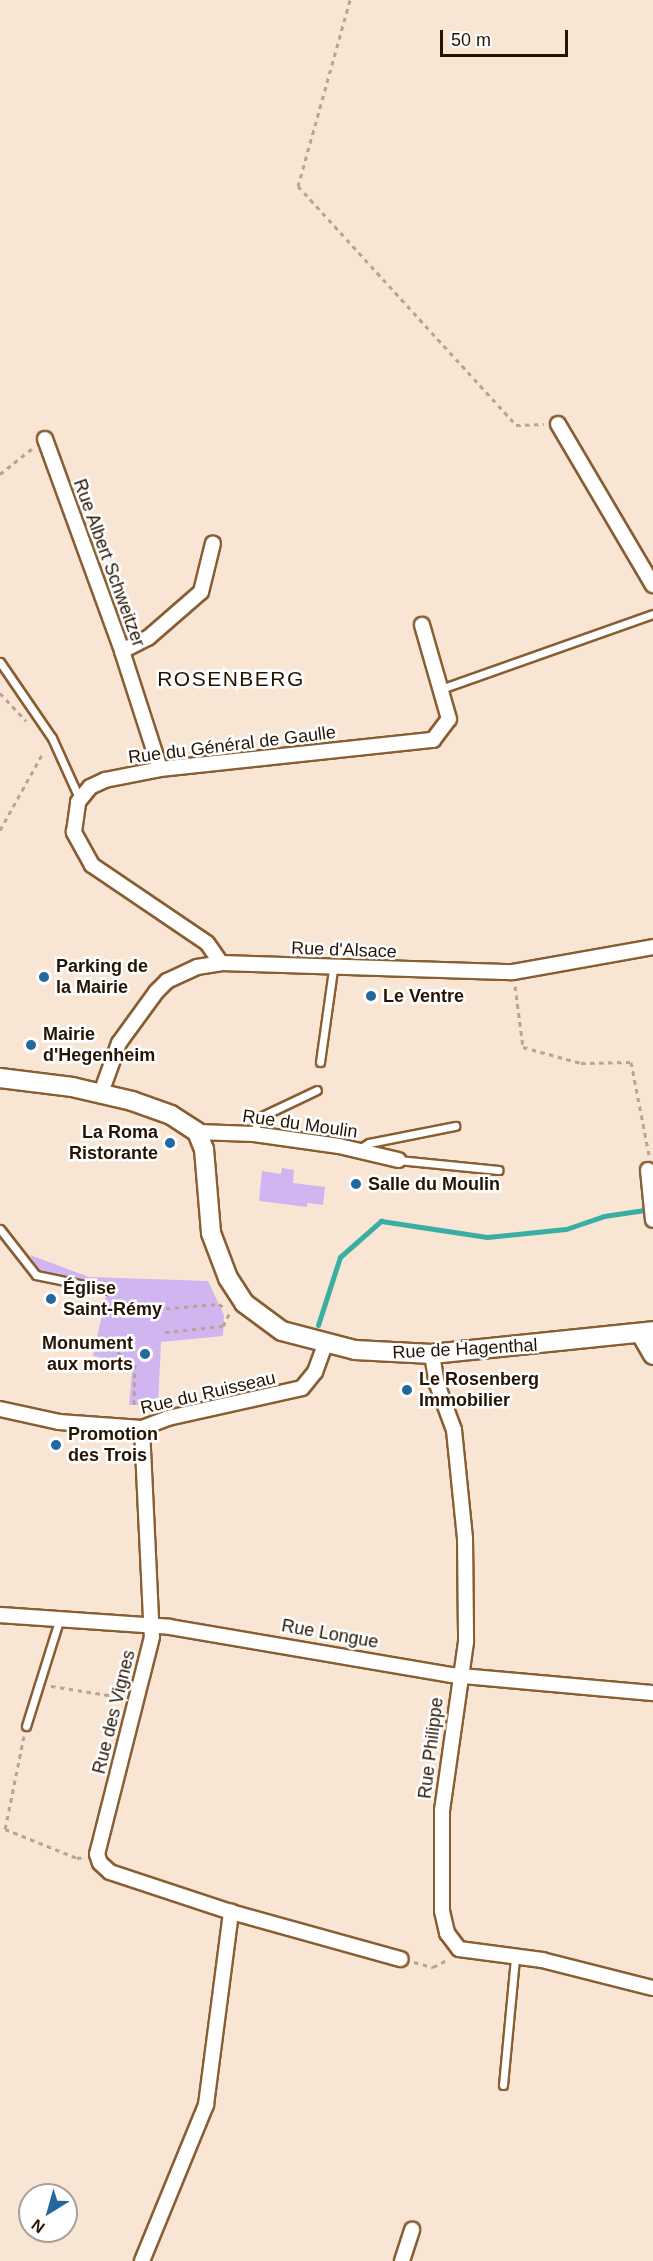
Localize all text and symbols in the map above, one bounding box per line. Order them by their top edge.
scale bar [443,18,570,56]
text: 50 m [451,30,491,50]
street label: Rue Albert Schweitzer [68,476,150,650]
district label: ROSENBERG [157,666,305,692]
street label: Rue du Général de Gaulle [127,722,337,768]
street label: Rue d'Alsace [291,937,397,963]
place label: Parking de la Mairie [56,956,148,998]
marker: Parking de la Mairie [37,970,51,984]
place label: Le Ventre [383,985,464,1007]
marker: Le Ventre [364,989,378,1003]
place label: Mairie d'Hegenheim [43,1024,155,1066]
marker: Mairie d'Hegenheim [24,1038,38,1052]
street label: Rue du Moulin [241,1105,359,1143]
place label: La Roma Ristorante [69,1122,158,1164]
marker: La Roma Ristorante [163,1136,177,1150]
place label: Salle du Moulin [368,1173,500,1195]
marker: Salle du Moulin [349,1177,363,1191]
place label: Église Saint-Rémy [63,1278,162,1320]
marker: Église Saint-Rémy [44,1292,58,1306]
place label: Monument aux morts [42,1333,133,1376]
street label: Rue de Hagenthal [392,1334,538,1364]
marker: Monument aux morts [138,1347,152,1361]
street label: Rue du Ruisseau [138,1367,278,1419]
place label: Le Rosenberg Immobilier [419,1369,539,1412]
marker: Le Rosenberg Immobilier [400,1383,414,1397]
place label: Promotion des Trois [68,1424,158,1466]
marker: Promotion des Trois [49,1438,63,1452]
street label: Rue Longue [280,1615,380,1653]
street label: Rue des Vignes [88,1648,140,1776]
street label: Rue Philippe [414,1696,448,1800]
north arrow [18,2183,78,2243]
text: N [28,2216,48,2236]

